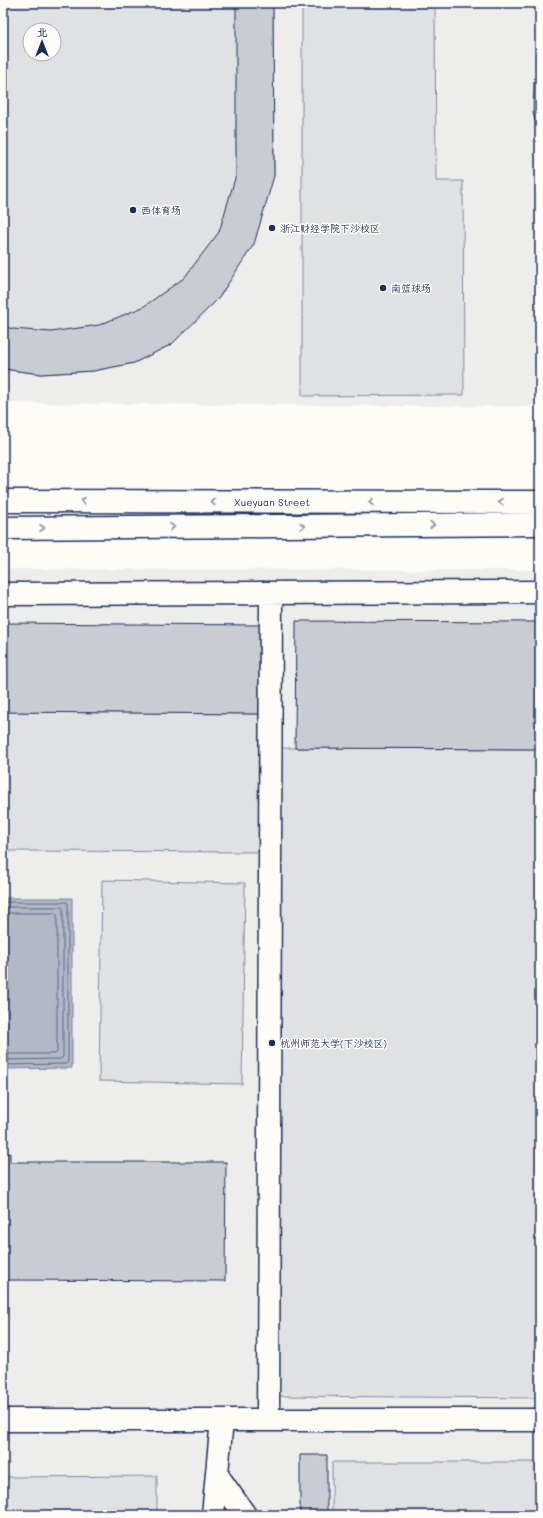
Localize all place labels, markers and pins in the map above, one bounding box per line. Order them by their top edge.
place label: 西体育场 [141,203,181,217]
marker: 西体育场 [128,205,138,215]
place label: 浙江财经学院下沙校区 [280,221,380,235]
marker: 浙江财经学院下沙校区 [267,223,277,233]
place label: 南篮球场 [391,281,431,295]
marker: 南篮球场 [378,283,388,293]
place label: 杭州师范大学(下沙校区) [280,1036,387,1050]
marker: 杭州师范大学(下沙校区) [267,1038,277,1048]

